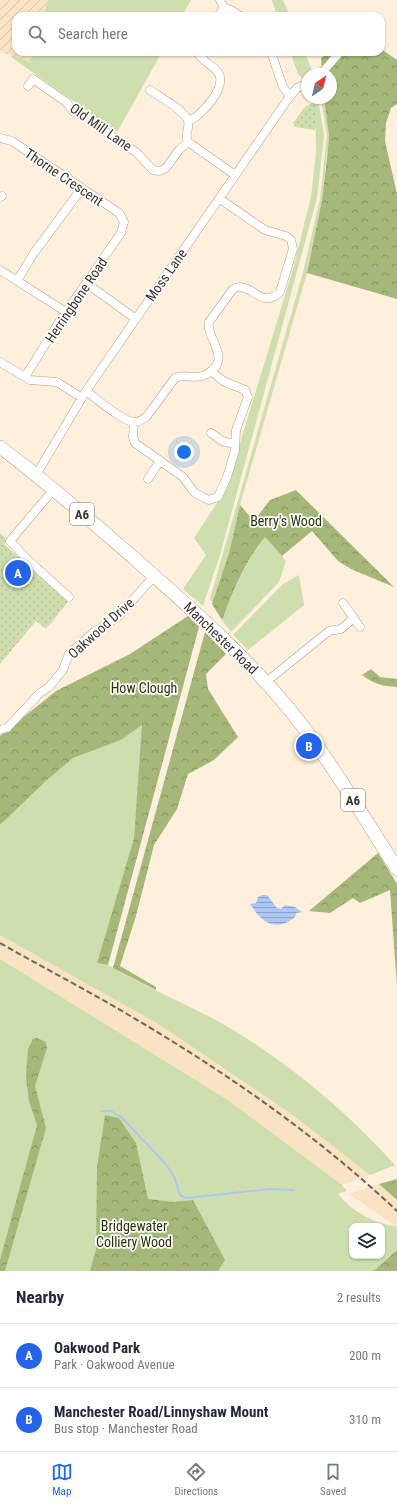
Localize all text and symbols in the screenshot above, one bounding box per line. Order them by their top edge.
search box [12,12,385,56]
icon: search [26,23,48,45]
text: Search here [58,25,128,43]
north arrow [301,68,337,104]
street label: Old Mill Lane [67,100,135,154]
street label: Thorne Crescent [22,145,106,209]
street label: Moss Lane [142,245,190,304]
street label: Herringbone Road [42,254,110,346]
your location [174,442,194,462]
road number: A6 [70,503,94,525]
park label: Berry's Wood [250,513,322,529]
pin: A [5,558,31,588]
street label: Oakwood Drive [65,594,137,662]
street label: Manchester Road [181,599,261,677]
park label: How Clough [111,680,177,696]
pin: B [296,731,322,761]
road number: A6 [341,789,365,811]
park label: Bridgewater Colliery Wood [96,1218,172,1250]
map controls [349,1223,385,1259]
button: layers [349,1223,385,1259]
text: Nearby [16,1287,64,1307]
text: 2 results [337,1290,381,1305]
text: Oakwood Park [54,1339,140,1357]
text: A [25,1348,33,1363]
text: 200 m [349,1348,381,1363]
text: Park · Oakwood Avenue [54,1357,175,1372]
text: Manchester Road/Linnyshaw Mount [54,1403,268,1421]
text: B [25,1412,33,1427]
text: 310 m [349,1412,381,1427]
text: Bus stop · Manchester Road [54,1421,198,1436]
tab: Map [51,1461,73,1498]
tab: Directions [174,1461,218,1498]
tab: Saved [320,1461,346,1498]

